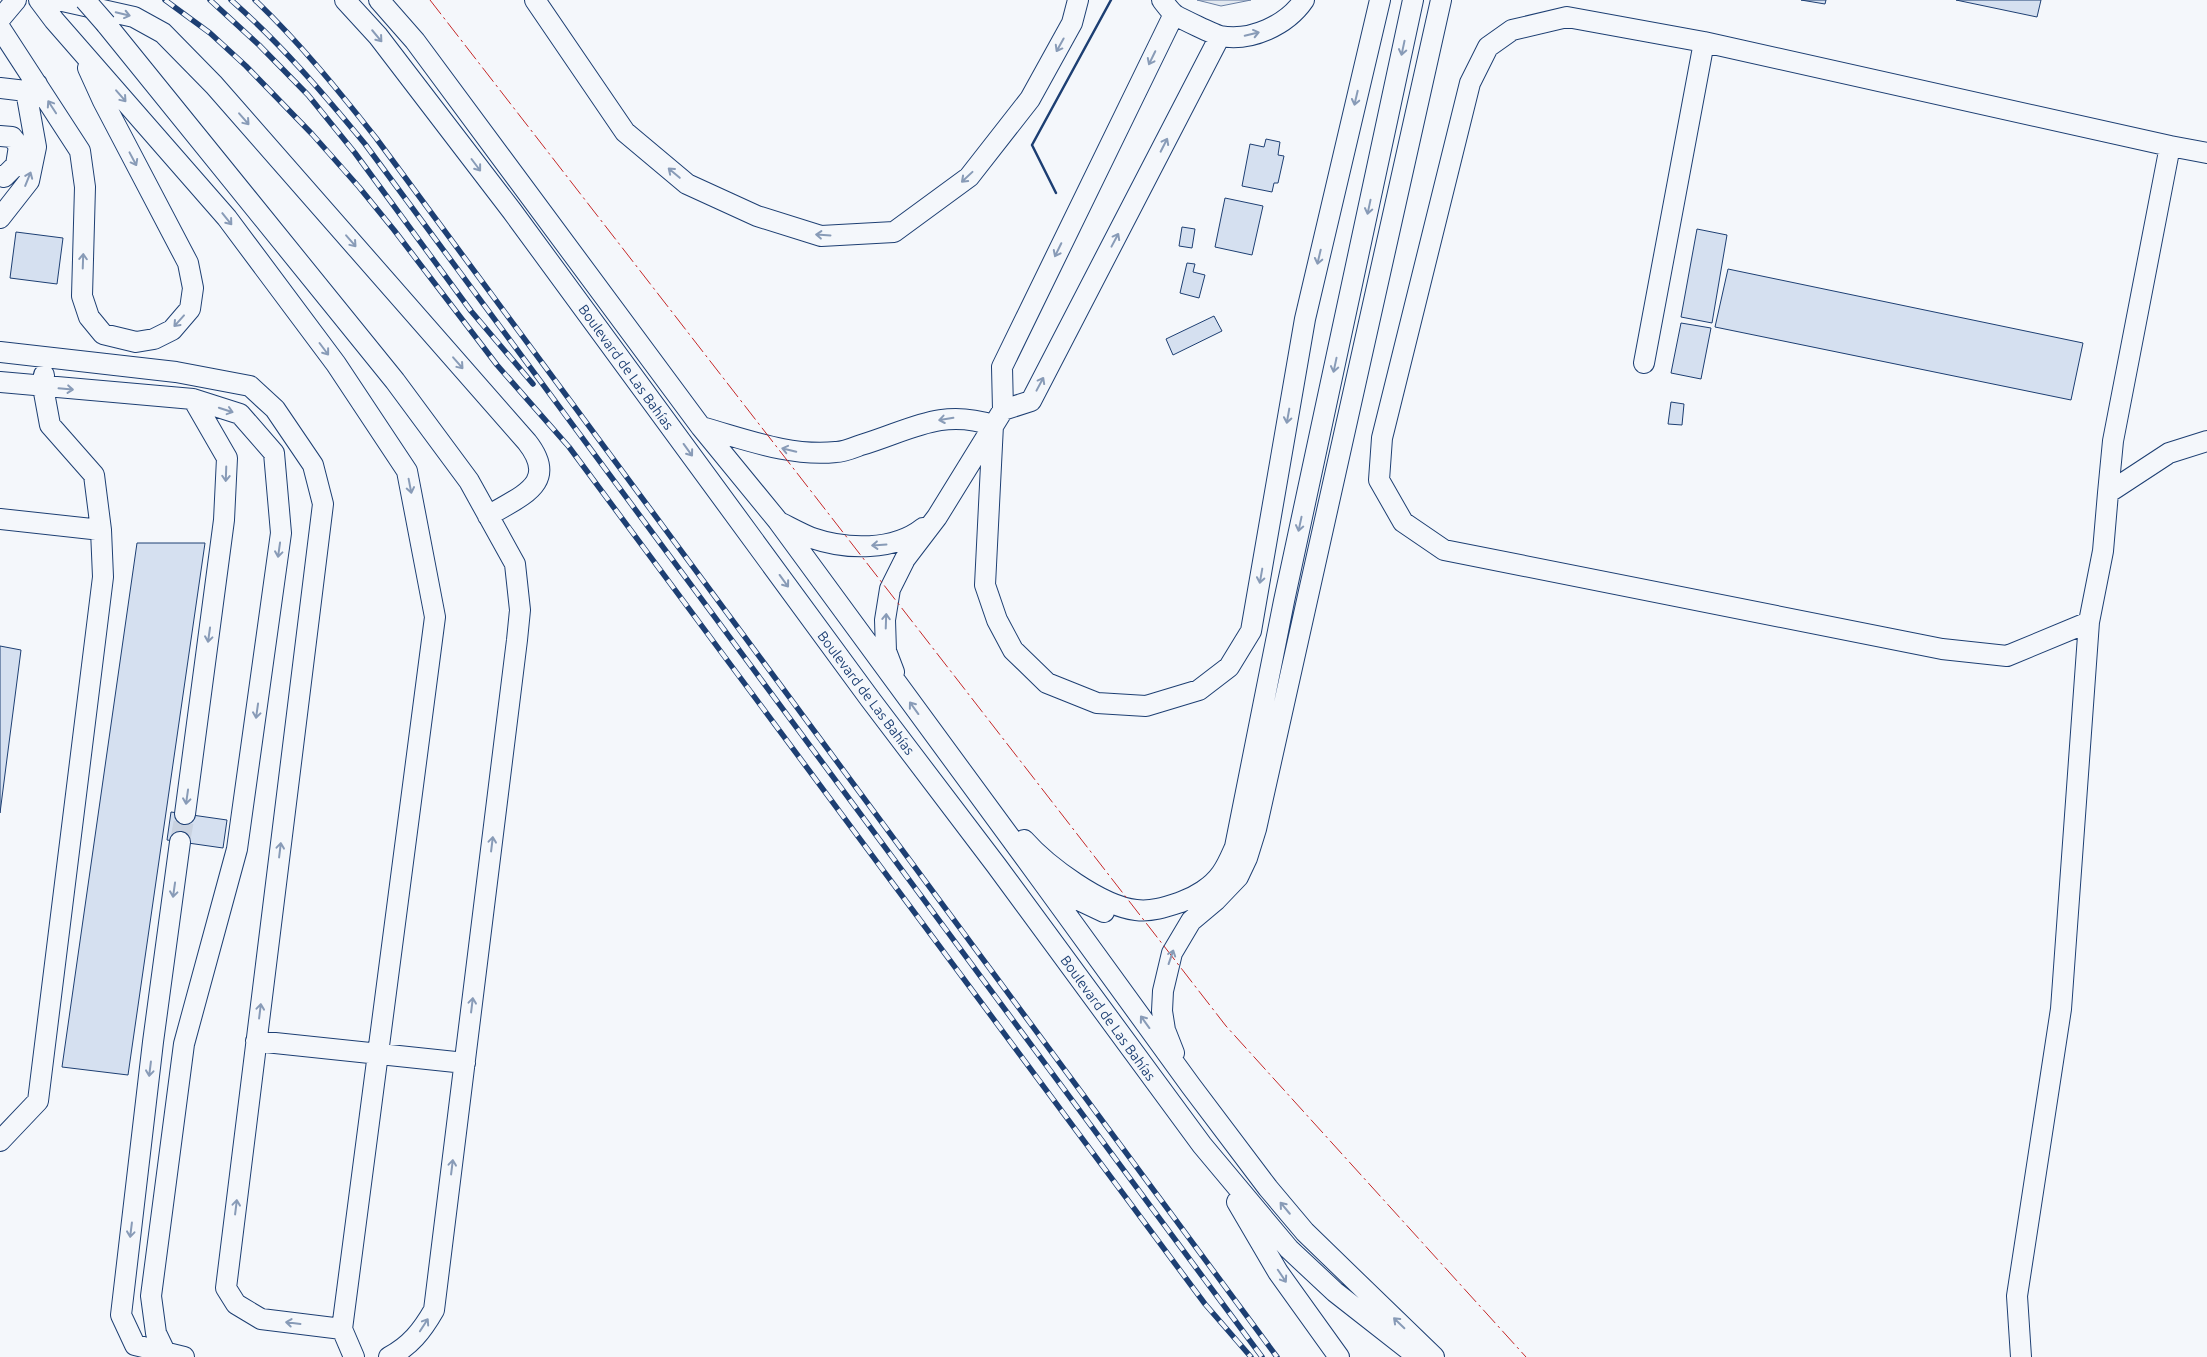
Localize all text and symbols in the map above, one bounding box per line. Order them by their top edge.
one-way arrow [115,10,131,19]
one-way arrow [1243,29,1259,38]
one-way arrow [372,30,383,43]
one-way arrow [1055,37,1064,52]
one-way arrow [1398,39,1407,55]
one-way arrow [1147,50,1157,65]
one-way arrow [115,89,126,102]
one-way arrow [1351,90,1360,106]
one-way arrow [47,101,57,115]
one-way arrow [238,112,249,125]
one-way arrow [1159,138,1169,153]
one-way arrow [129,152,139,166]
one-way arrow [471,158,482,171]
one-way arrow [668,168,681,179]
one-way arrow [961,171,973,183]
one-way arrow [23,172,33,187]
one-way arrow [1363,198,1373,214]
one-way arrow [221,212,232,225]
one-way arrow [816,230,832,239]
one-way arrow [1110,232,1120,247]
one-way arrow [345,235,357,248]
one-way arrow [1053,243,1063,258]
one-way arrow [1314,248,1323,264]
one-way arrow [78,253,88,270]
street label: Boulevard de Las Bahías [575,301,677,433]
one-way arrow [173,315,185,328]
one-way arrow [319,342,330,355]
one-way arrow [452,357,464,370]
one-way arrow [1329,357,1339,373]
one-way arrow [1035,376,1045,391]
one-way arrow [58,384,74,393]
one-way arrow [218,406,234,415]
one-way arrow [1283,408,1293,424]
one-way arrow [938,414,954,424]
one-way arrow [682,443,693,456]
one-way arrow [781,445,797,454]
one-way arrow [222,466,231,482]
one-way arrow [406,477,415,493]
one-way arrow [1295,516,1305,532]
one-way arrow [871,540,887,550]
one-way arrow [274,541,284,557]
one-way arrow [1255,568,1265,584]
one-way arrow [779,574,789,588]
one-way arrow [881,614,891,630]
one-way arrow [204,627,214,643]
street label: Boulevard de Las Bahías [814,628,918,758]
one-way arrow [909,701,919,715]
one-way arrow [251,702,261,718]
one-way arrow [182,788,192,804]
one-way arrow [487,836,497,852]
one-way arrow [275,842,285,858]
one-way arrow [169,882,179,898]
one-way arrow [1167,949,1177,965]
street label: Boulevard de Las Bahías [1057,952,1159,1084]
one-way arrow [467,998,477,1014]
one-way arrow [255,1003,265,1019]
one-way arrow [1139,1016,1150,1030]
one-way arrow [145,1060,155,1076]
one-way arrow [447,1159,457,1175]
one-way arrow [231,1199,241,1215]
one-way arrow [1279,1201,1291,1214]
one-way arrow [126,1222,136,1238]
one-way arrow [1277,1269,1287,1283]
one-way arrow [1393,1317,1406,1329]
one-way arrow [286,1318,302,1328]
one-way arrow [420,1319,430,1333]

